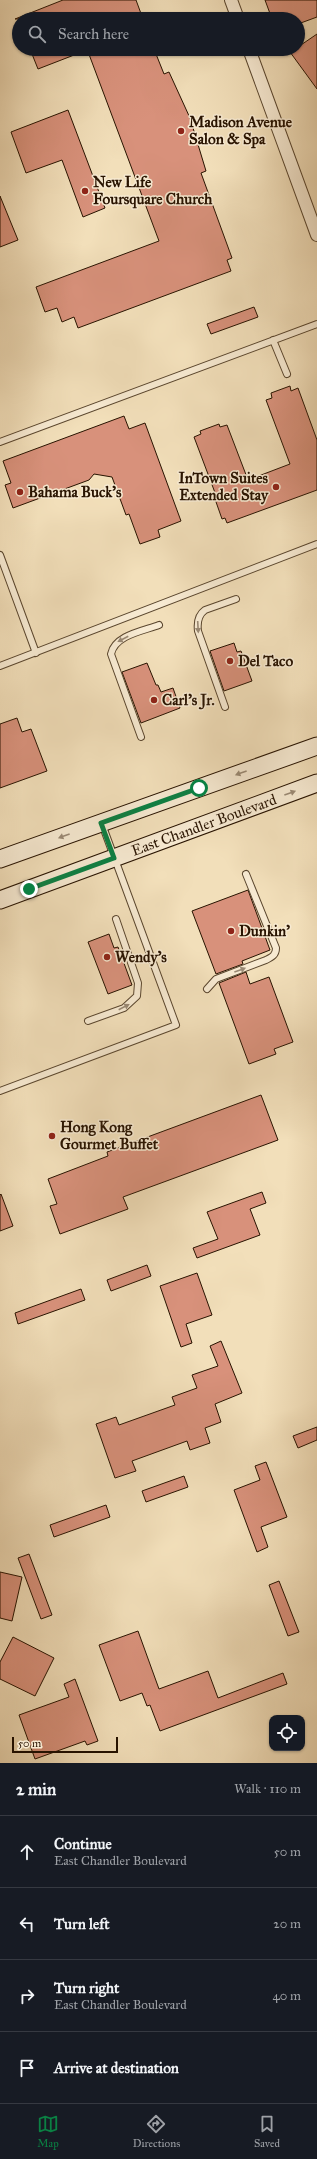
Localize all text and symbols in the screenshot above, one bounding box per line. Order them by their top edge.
search box [12,12,305,56]
icon: search [26,23,48,45]
text: Search here [58,25,129,43]
place label: Madison Avenue Salon & Spa [189,113,293,149]
marker: Madison Avenue Salon & Spa [176,126,186,136]
place label: New Life Foursquare Church [93,173,213,209]
marker: New Life Foursquare Church [80,186,90,196]
place label: InTown Suites Extended Stay [178,469,269,505]
marker: InTown Suites Extended Stay [271,482,281,492]
place label: Bahama Buck's [28,483,122,501]
marker: Bahama Buck's [15,487,25,497]
one-way arrow [195,621,202,633]
one-way arrow [117,636,129,643]
place label: Del Taco [238,652,293,670]
marker: Del Taco [225,656,235,666]
place label: Carl's Jr. [162,691,215,710]
marker: Carl's Jr. [149,695,159,705]
one-way arrow [234,770,246,776]
route start [190,779,208,797]
one-way arrow [284,789,296,795]
street label: East Chandler Boulevard [129,790,279,860]
one-way arrow [58,833,70,839]
route end [20,880,38,898]
place label: Dunkin' [239,922,290,940]
marker: Dunkin' [226,926,236,936]
place label: Wendy's [115,948,167,967]
marker: Wendy's [102,952,112,962]
one-way arrow [234,966,246,972]
one-way arrow [119,1004,130,1010]
place label: Hong Kong Gourmet Buffet [60,1118,159,1153]
marker: Hong Kong Gourmet Buffet [47,1131,57,1141]
map controls [269,1715,305,1751]
button: locate [269,1715,305,1751]
scale bar [12,1735,118,1754]
text: 50 m [18,1737,41,1750]
text: 2 min [16,1779,56,1800]
text: Walk · 110 m [234,1781,301,1797]
text: Continue [54,1835,112,1853]
icon: ahead [16,1841,38,1863]
text: 50 m [274,1844,301,1860]
text: East Chandler Boulevard [54,1853,187,1869]
icon: left [16,1913,38,1935]
text: Turn left [54,1915,110,1933]
text: 20 m [273,1916,301,1932]
text: Turn right [54,1979,119,1997]
icon: right [16,1985,38,2007]
text: 40 m [272,1988,301,2004]
text: East Chandler Boulevard [54,1997,187,2013]
icon: arrive [16,2057,38,2079]
text: Arrive at destination [54,2059,179,2077]
tab: Map [37,2113,59,2150]
tab: Directions [133,2113,180,2150]
tab: Saved [254,2113,280,2150]

